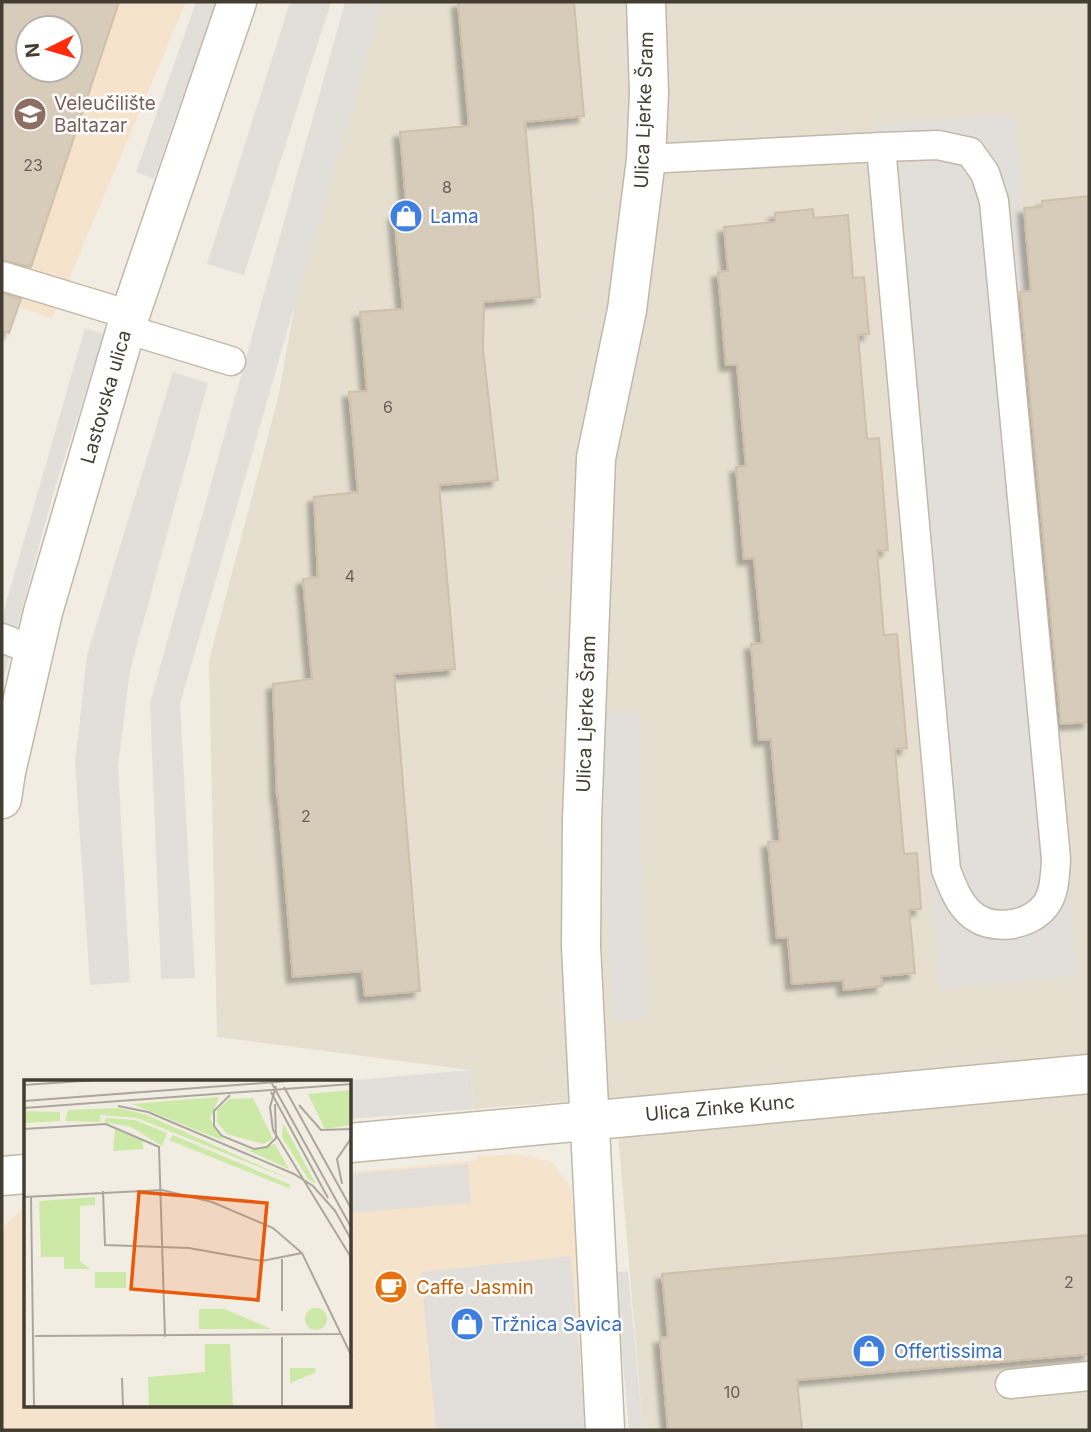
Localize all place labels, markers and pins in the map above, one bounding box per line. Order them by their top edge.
place label: Veleučilište Baltazar [54,92,156,137]
school or university icon: Veleučilište Baltazar [11,95,49,133]
shop icon: Lama [387,197,425,235]
place label: Lama [430,205,479,228]
cafe icon: Caffe Jasmin [372,1268,410,1306]
place label: Caffe Jasmin [416,1276,534,1299]
shop icon: Tržnica Savica [448,1305,486,1343]
place label: Tržnica Savica [491,1313,622,1336]
shop icon: Offertissima [850,1332,888,1370]
place label: Offertissima [894,1340,1003,1363]

